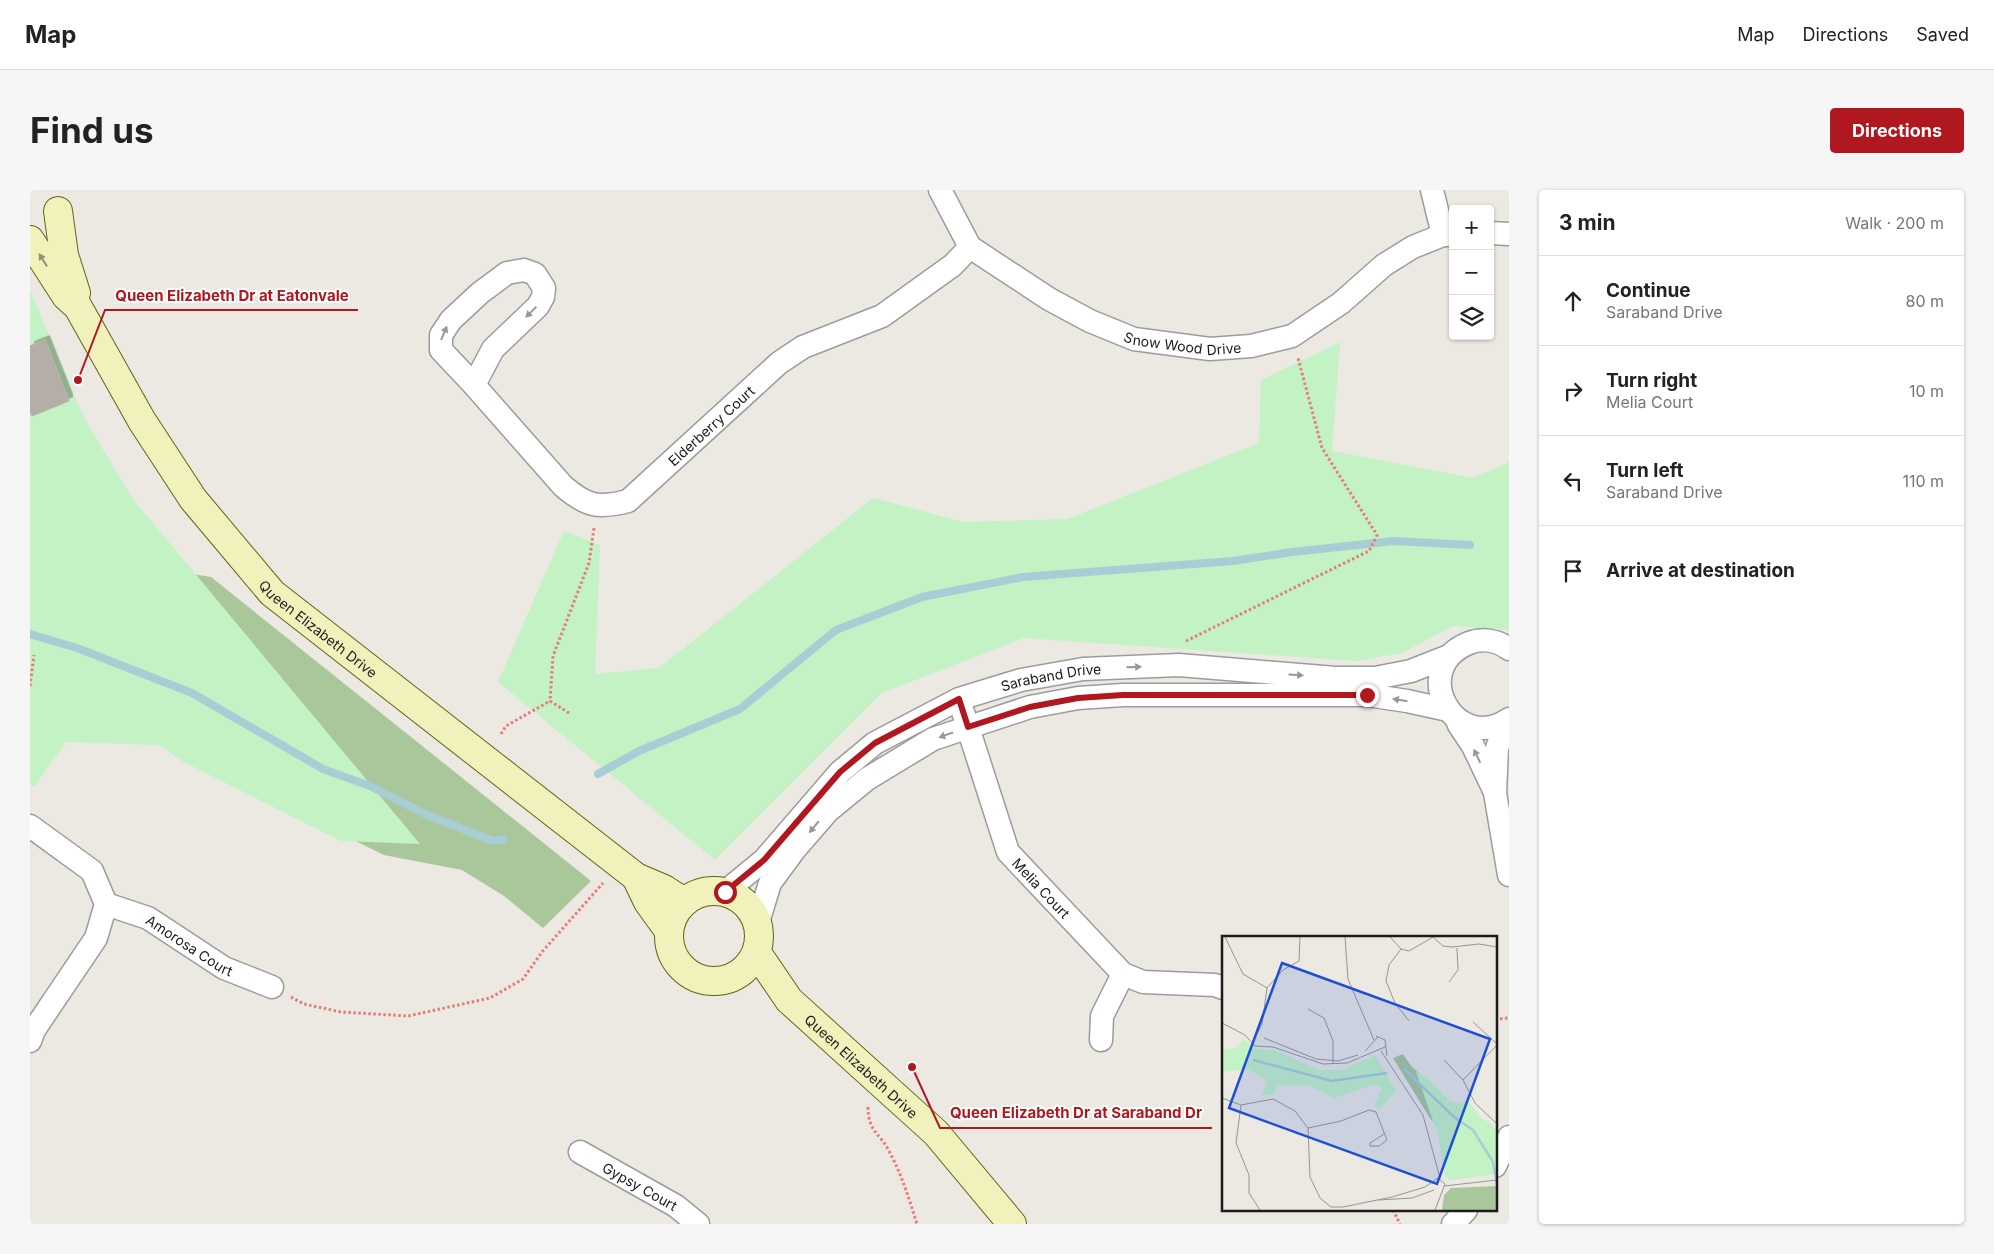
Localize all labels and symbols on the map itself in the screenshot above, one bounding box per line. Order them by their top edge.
one-way arrow [38,253,48,266]
callout: Queen Elizabeth Dr at Eatonvale [105,280,358,310]
text: Queen Elizabeth Dr at Eatonvale [115,286,349,305]
one-way arrow [525,306,537,318]
one-way arrow [440,325,448,340]
street label: Snow Wood Drive [1121,327,1242,358]
street label: Elderberry Court [664,381,758,469]
street label: Queen Elizabeth Drive [256,576,381,681]
street label: Saraband Drive [998,660,1102,694]
one-way arrow [1127,662,1143,670]
one-way arrow [1289,671,1305,679]
route end [1356,684,1379,707]
one-way arrow [1392,695,1408,703]
one-way arrow [938,731,953,739]
one-way arrow [1473,748,1482,763]
one-way arrow [809,821,820,833]
street label: Melia Court [1009,854,1074,922]
route start [714,881,737,904]
street label: Amorosa Court [143,911,236,979]
inset map [1222,936,1496,1212]
street label: Queen Elizabeth Drive [802,1010,922,1121]
callout: Queen Elizabeth Dr at Saraband Dr [940,1098,1212,1128]
text: Queen Elizabeth Dr at Saraband Dr [950,1103,1202,1122]
street label: Gypsy Court [600,1158,681,1214]

